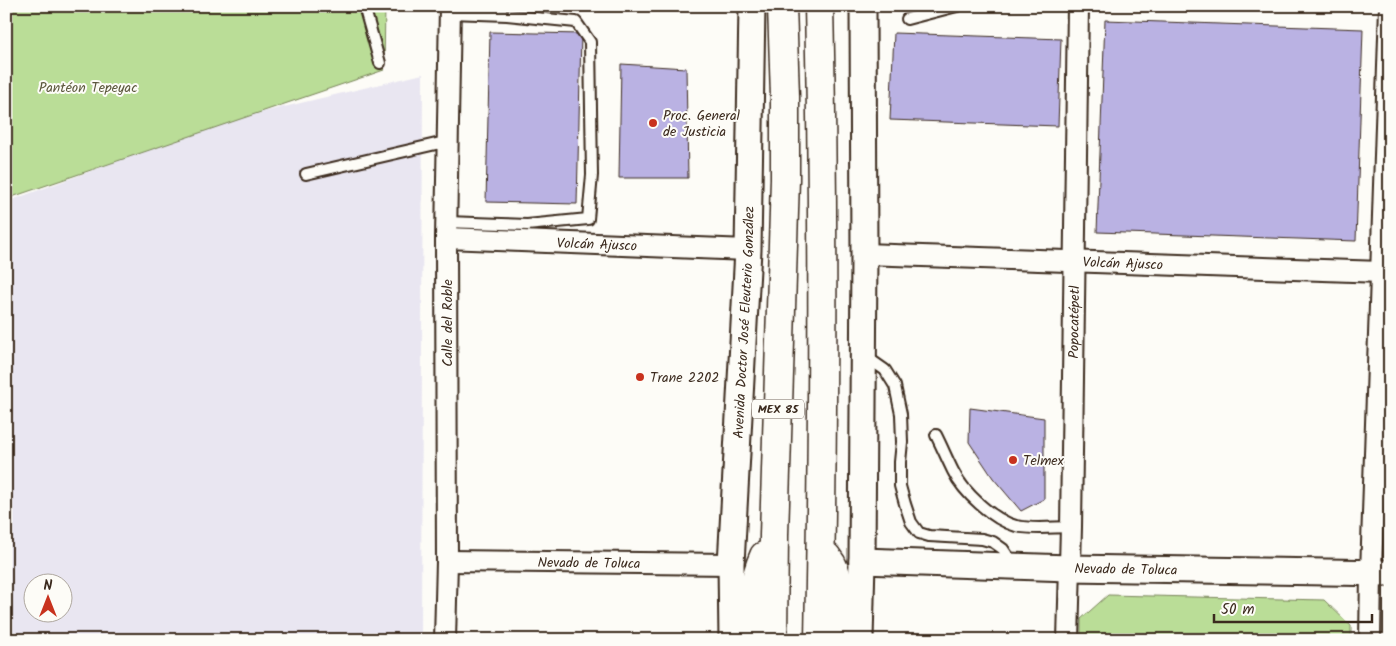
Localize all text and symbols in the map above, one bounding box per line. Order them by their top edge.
park label: Pantéon Tepeyac [39,77,137,99]
place label: Proc. General de Justicia [663,105,741,143]
marker: Proc. General de Justicia [647,117,659,129]
street label: Avenida Doctor José Eleuterio González [728,206,761,439]
street label: Volcán Ajusco [556,232,638,258]
street label: Volcán Ajusco [1082,252,1163,276]
street label: Calle del Roble [437,278,459,367]
street label: Popocatépetl [1063,285,1086,359]
place label: Trane 2202 [650,367,719,389]
marker: Trane 2202 [634,371,646,383]
road number: MEX 85 [752,399,804,418]
place label: Telmex [1023,450,1065,472]
marker: Telmex [1007,454,1019,466]
street label: Nevado de Toluca [537,552,641,575]
street label: Nevado de Toluca [1074,558,1178,582]
north arrow [22,574,72,624]
text: N [44,575,53,597]
scale bar [1214,591,1371,623]
text: 50 m [1221,598,1255,622]

